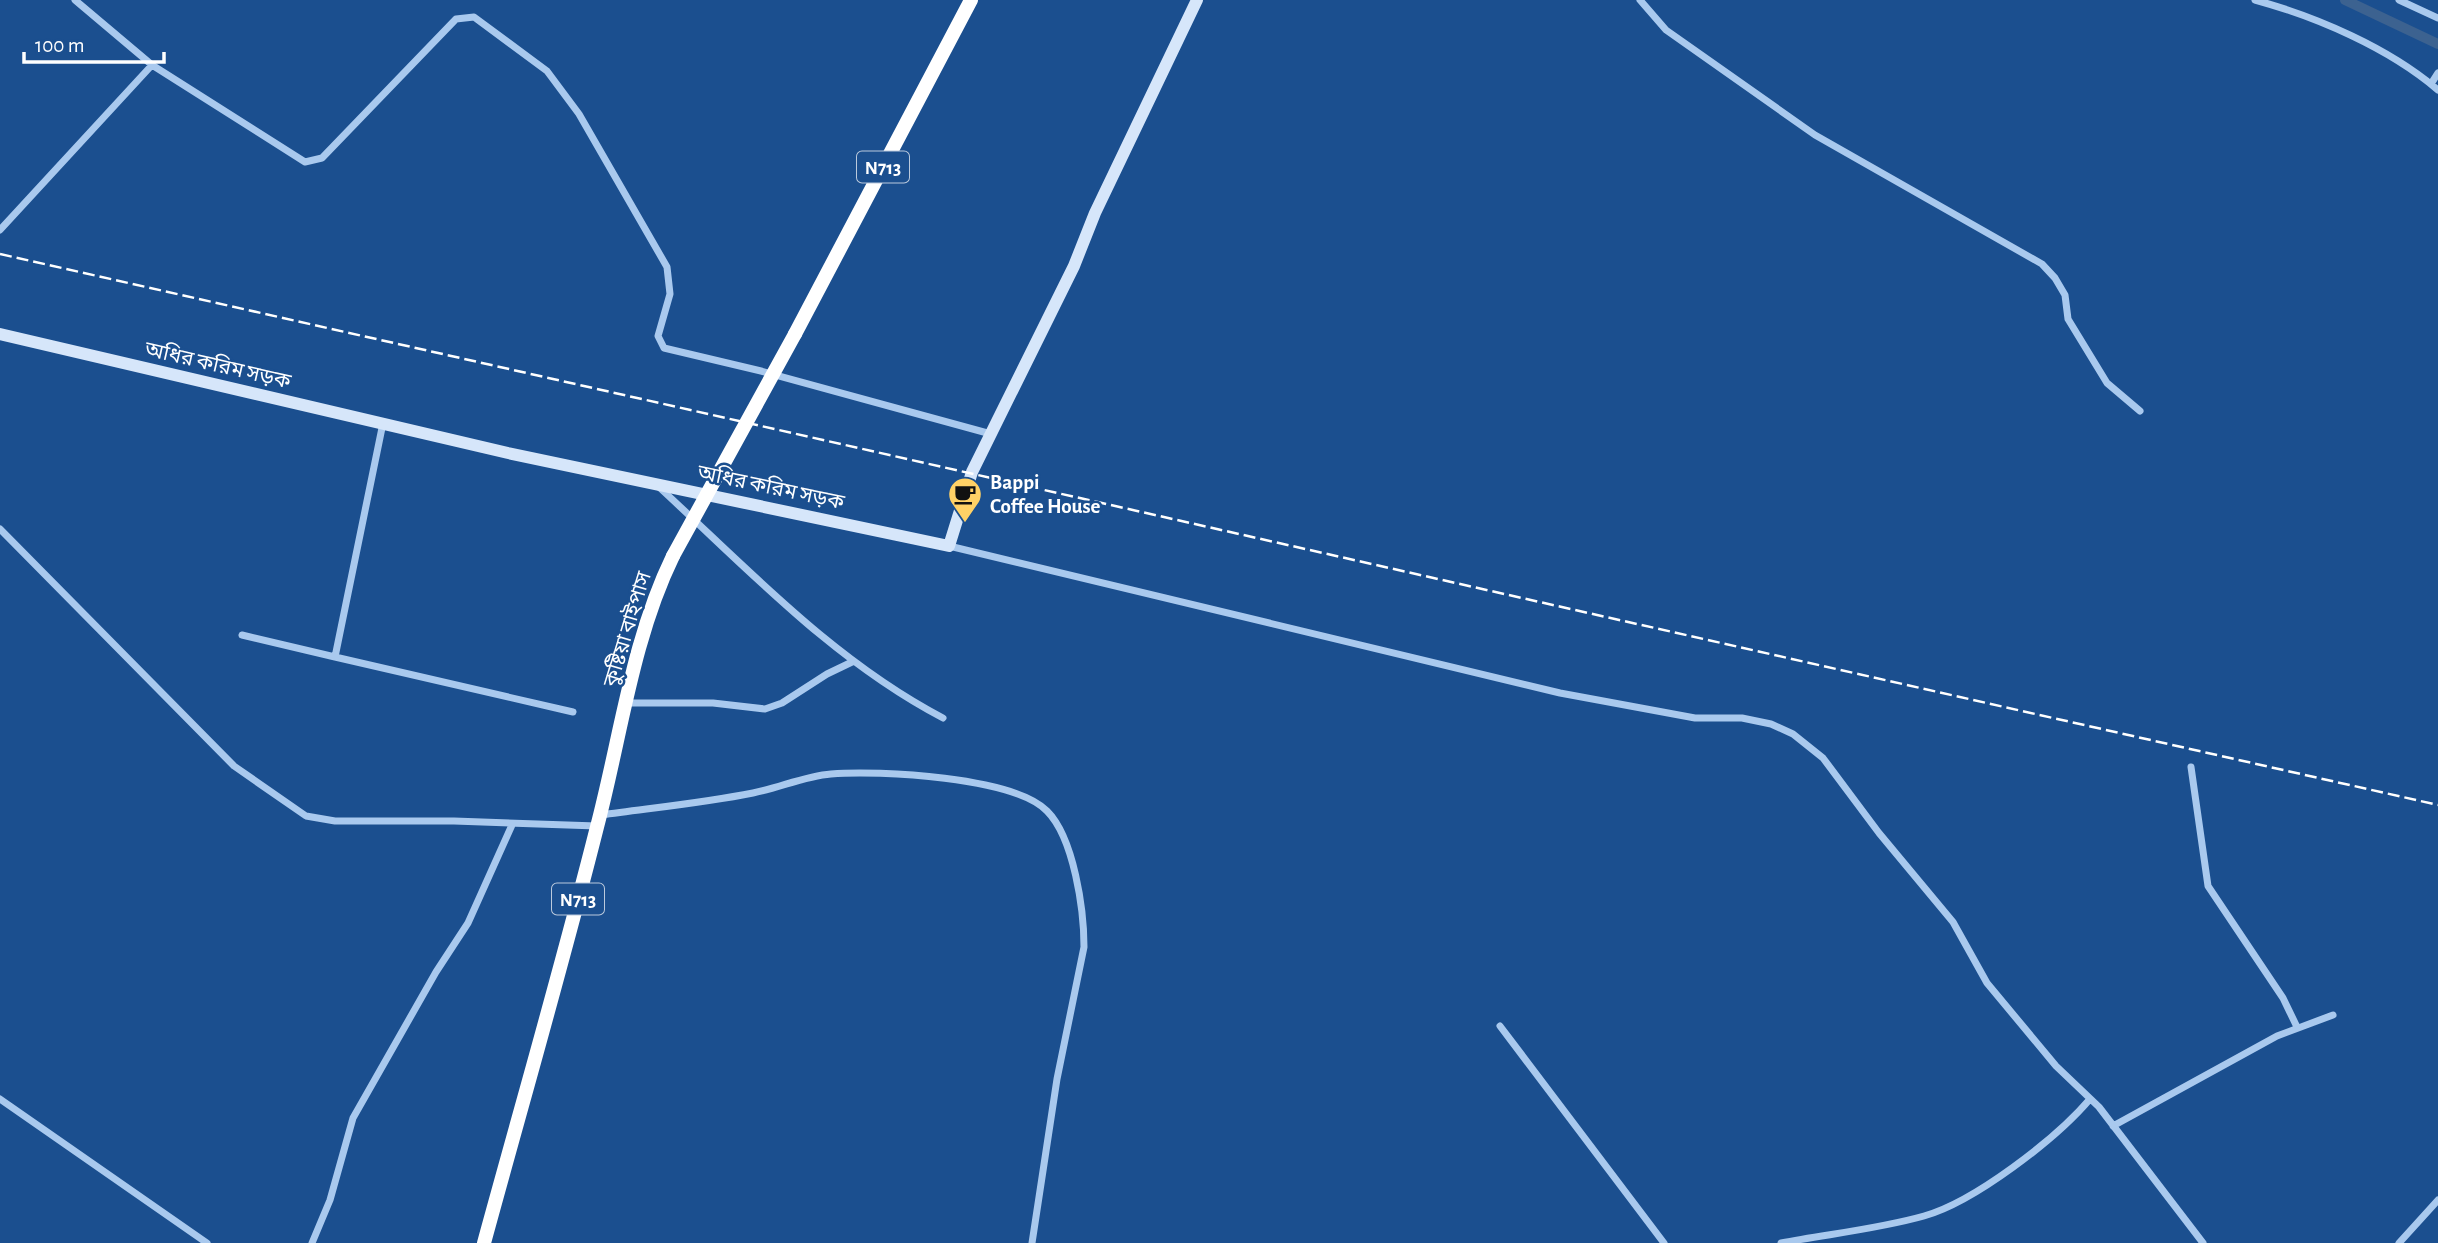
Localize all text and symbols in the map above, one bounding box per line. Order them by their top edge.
scale bar [24,21,164,65]
text: 100 m [35,35,85,56]
road number: N713 [857,152,909,182]
street label: অধির করিম সড়ক [142,336,294,393]
street label: অধির করিম সড়ক [695,460,847,513]
place label: Bappi Coffee House [990,472,1101,517]
cafe icon: Bappi Coffee House [946,475,984,524]
street label: কুষ্টিয়া বাইপাস [598,568,656,690]
road number: N713 [552,884,604,914]

